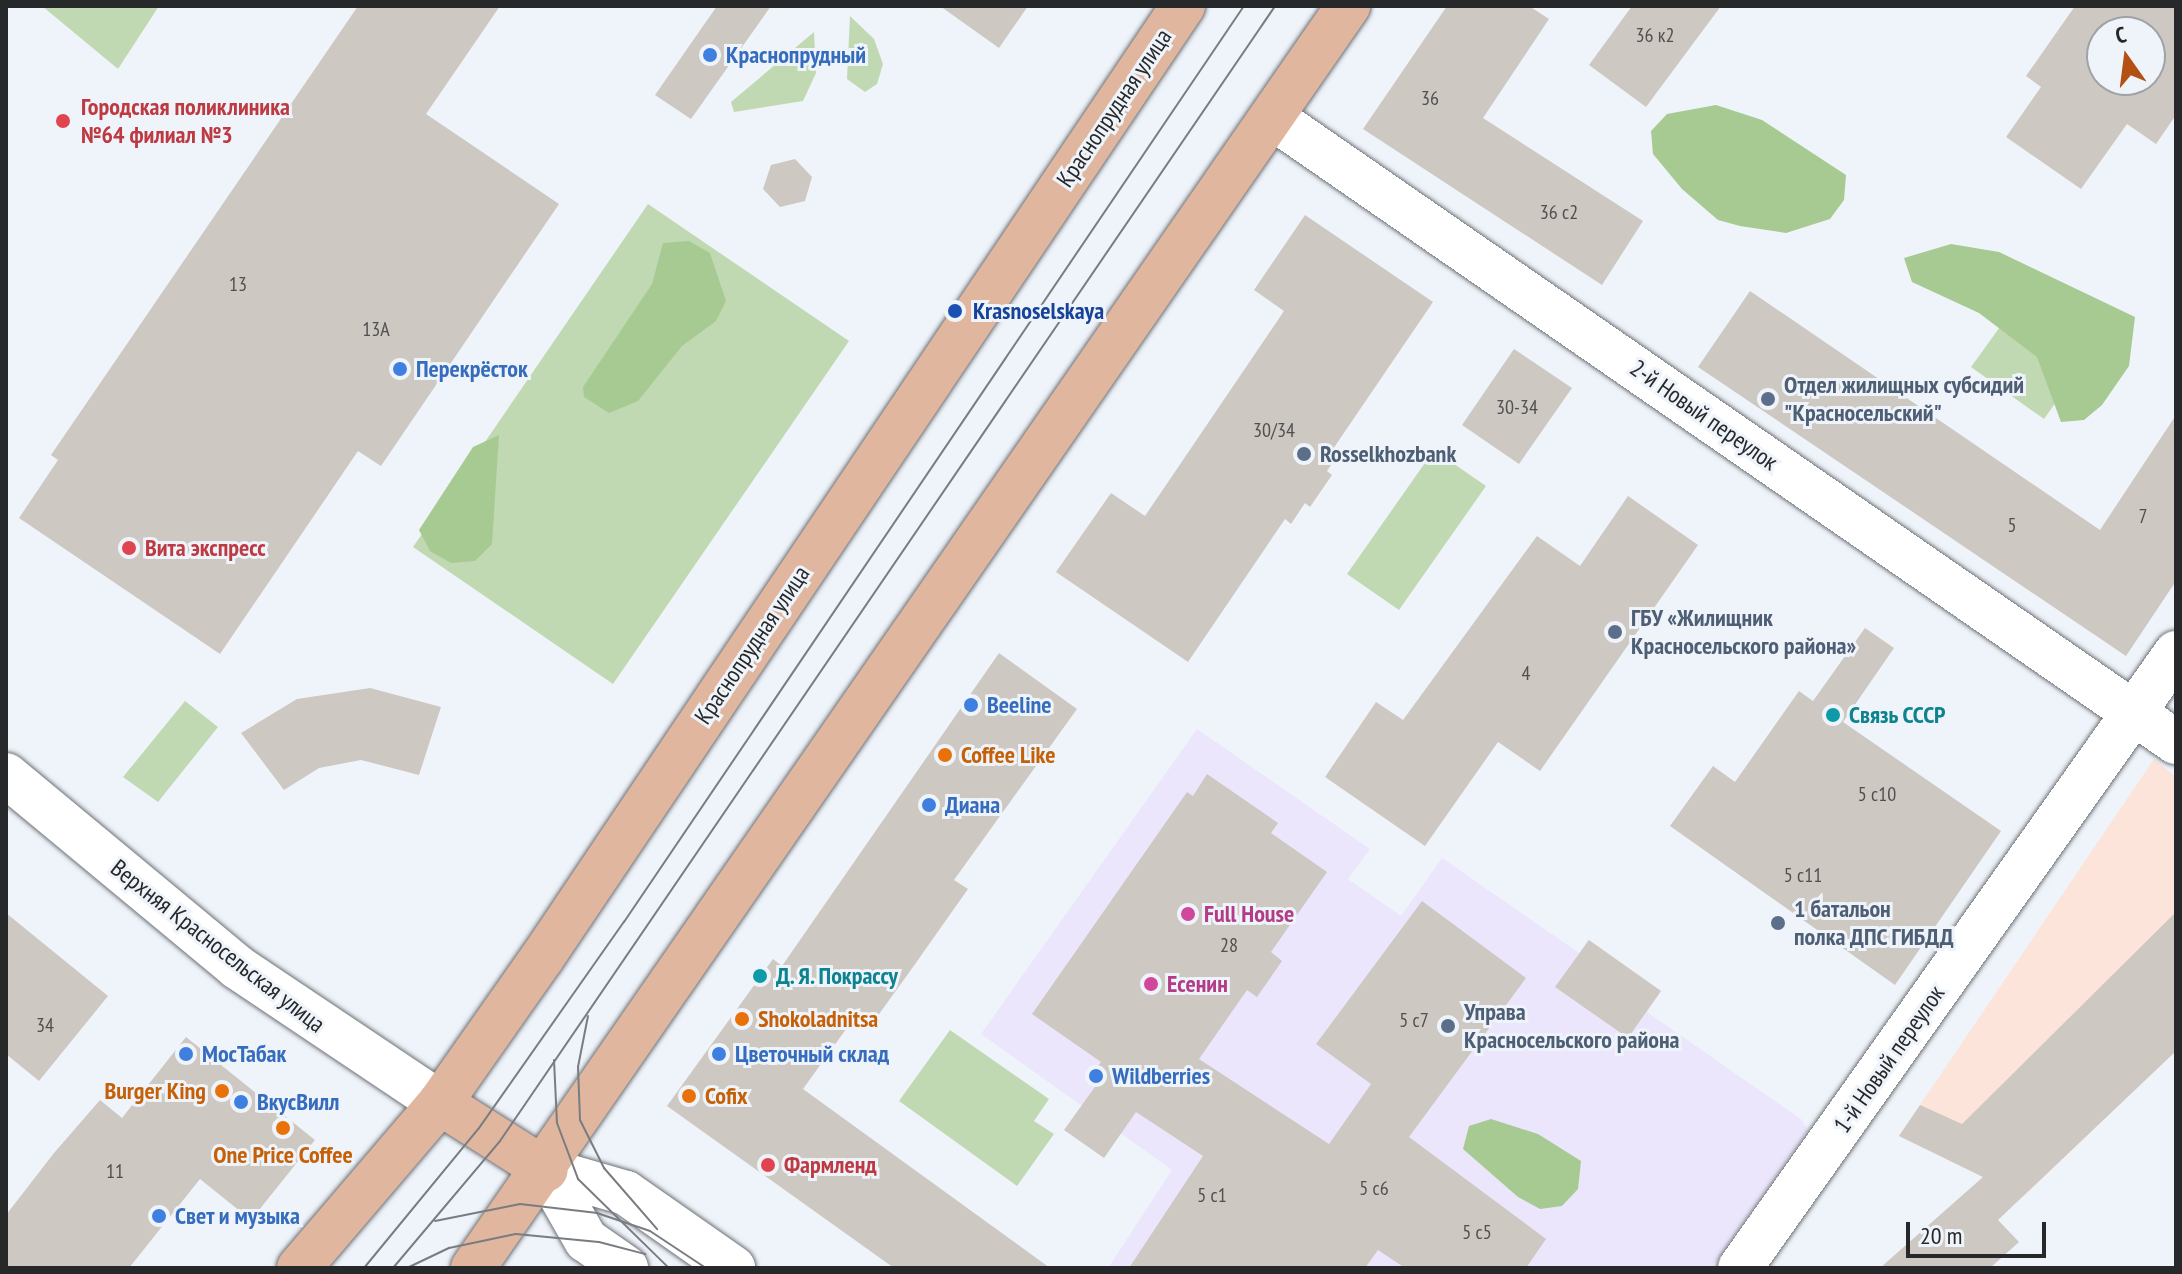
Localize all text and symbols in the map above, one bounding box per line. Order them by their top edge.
north arrow [2086,16,2166,96]
text: С [2112,20,2129,49]
street label: Краснопрудная улица [1050,23,1178,193]
house number: 36 к2 [1636,23,1674,47]
place label: Краснопрудный [726,41,866,69]
marker: Краснопрудный [701,46,719,64]
house number: 36 [1421,86,1439,110]
place label: Городская поликлиника №64 филиал №3 [81,93,290,149]
marker: Городская поликлиника №64 филиал №3 [52,110,74,132]
house number: 36 с2 [1540,200,1578,224]
house number: 13 [229,272,247,296]
place label: Krasnoselskaya [973,297,1104,325]
marker: Krasnoselskaya [944,300,966,322]
house number: 13А [362,317,390,341]
street label: 2-й Новый переулок [1625,354,1783,476]
place label: Перекрёсток [416,355,528,383]
marker: Перекрёсток [391,360,409,378]
place label: Отдел жилищных субсидий "Красносельский" [1784,371,2024,427]
marker: Отдел жилищных субсидий "Красносельский" [1759,390,1777,408]
house number: 30-34 [1496,395,1538,419]
house number: 30/34 [1253,418,1295,442]
place label: Rosselkhozbank [1320,440,1456,468]
marker: Rosselkhozbank [1295,445,1313,463]
house number: 7 [2139,504,2147,528]
house number: 5 [2008,513,2016,537]
place label: Вита экспресс [145,534,266,562]
marker: Вита экспресс [120,539,138,557]
street label: Краснопрудная улица [688,560,816,730]
place label: ГБУ «Жилищник Красносельского района» [1631,604,1856,660]
marker: ГБУ «Жилищник Красносельского района» [1606,623,1624,641]
house number: 4 [1522,661,1530,685]
place label: Beeline [987,691,1052,719]
marker: Beeline [962,696,980,714]
place label: Связь СССР [1849,701,1946,729]
marker: Связь СССР [1824,706,1842,724]
place label: Coffee Like [961,741,1055,769]
marker: Coffee Like [936,746,954,764]
house number: 5 с10 [1858,782,1896,806]
place label: Диана [945,791,1000,819]
marker: Диана [920,796,938,814]
street label: Верхняя Красносельская улица [105,853,331,1039]
house number: 5 с11 [1784,863,1822,887]
place label: 1 батальон полка ДПС ГИБДД [1794,895,1955,951]
place label: Full House [1204,900,1294,928]
marker: Full House [1179,905,1197,923]
marker: 1 батальон полка ДПС ГИБДД [1769,914,1787,932]
house number: 28 [1220,933,1238,957]
place label: Д. Я. Покрассу [776,962,901,990]
marker: Д. Я. Покрассу [751,967,769,985]
place label: Есенин [1167,970,1228,998]
marker: Есенин [1142,975,1160,993]
street label: 1-й Новый переулок [1828,980,1950,1138]
place label: Управа Красносельского района [1464,998,1680,1054]
place label: Shokoladnitsa [758,1005,878,1033]
house number: 5 с7 [1399,1008,1429,1032]
marker: Shokoladnitsa [733,1010,751,1028]
house number: 34 [36,1013,54,1037]
marker: Управа Красносельского района [1439,1017,1457,1035]
place label: МосТабак [202,1040,286,1068]
place label: Цветочный склад [735,1040,889,1068]
marker: МосТабак [177,1045,195,1063]
marker: Цветочный склад [710,1045,728,1063]
place label: Wildberries [1112,1062,1210,1090]
marker: Wildberries [1087,1067,1105,1085]
place label: Burger King [104,1077,206,1105]
marker: Burger King [213,1082,231,1100]
place label: Cofix [705,1082,748,1110]
marker: Cofix [680,1087,698,1105]
place label: ВкусВилл [257,1088,340,1116]
marker: ВкусВилл [232,1093,250,1111]
marker: One Price Coffee [274,1119,292,1137]
place label: One Price Coffee [213,1141,353,1169]
place label: Фармленд [784,1151,877,1179]
marker: Фармленд [759,1156,777,1174]
house number: 11 [106,1159,124,1183]
house number: 5 с6 [1359,1176,1389,1200]
house number: 5 с1 [1197,1183,1227,1207]
place label: Свет и музыка [175,1202,301,1230]
scale bar [1910,1206,2050,1256]
marker: Свет и музыка [150,1207,168,1225]
house number: 5 с5 [1462,1220,1492,1244]
text: 20 m [1920,1220,1962,1251]

